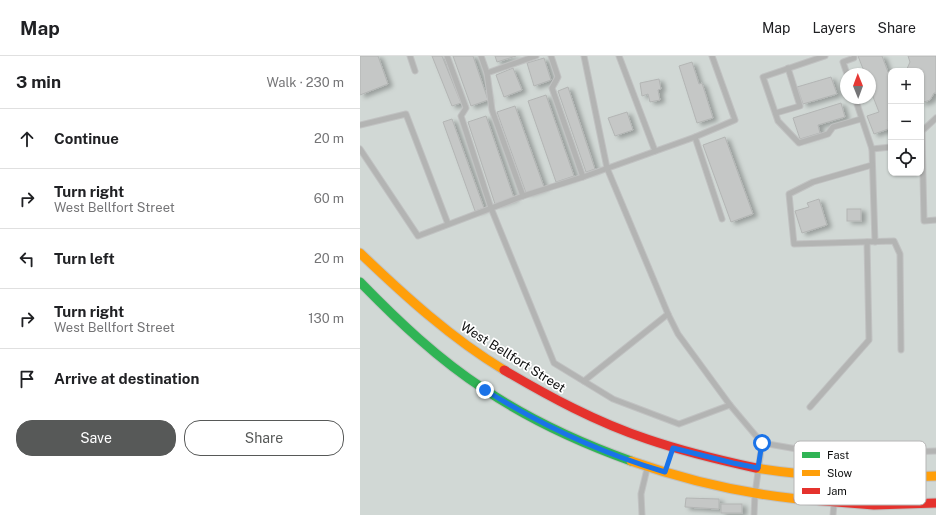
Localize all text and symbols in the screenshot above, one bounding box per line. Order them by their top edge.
text: Map [20,17,60,39]
text: Map [762,20,790,36]
text: Layers [812,20,856,36]
text: Share [878,20,916,36]
north arrow [840,68,876,104]
map controls [888,68,924,176]
button: + [888,68,924,104]
text: 3 min [16,72,61,92]
text: Walk · 230 m [266,75,344,90]
button: − [888,104,924,140]
icon: ahead [16,128,38,150]
text: Continue [54,130,119,147]
text: 20 m [314,131,344,146]
button: locate [888,140,924,176]
text: Turn right [54,183,124,200]
icon: right [16,188,38,210]
text: 60 m [314,191,344,206]
text: West Bellfort Street [54,200,175,215]
icon: left [16,248,38,270]
text: Turn left [54,250,115,267]
text: 20 m [314,251,344,266]
text: Turn right [54,303,124,320]
icon: right [16,308,38,330]
text: 130 m [308,311,344,326]
street label: West Bellfort Street [458,319,568,395]
text: West Bellfort Street [54,320,175,335]
icon: arrive [16,368,38,390]
text: Arrive at destination [54,370,199,387]
route end [476,381,494,399]
button: Save [16,420,176,456]
button: Share [184,420,344,456]
route start [753,434,771,452]
legend [794,441,926,505]
text: Fast [827,449,849,461]
text: Slow [827,467,853,479]
text: Jam [827,485,847,497]

